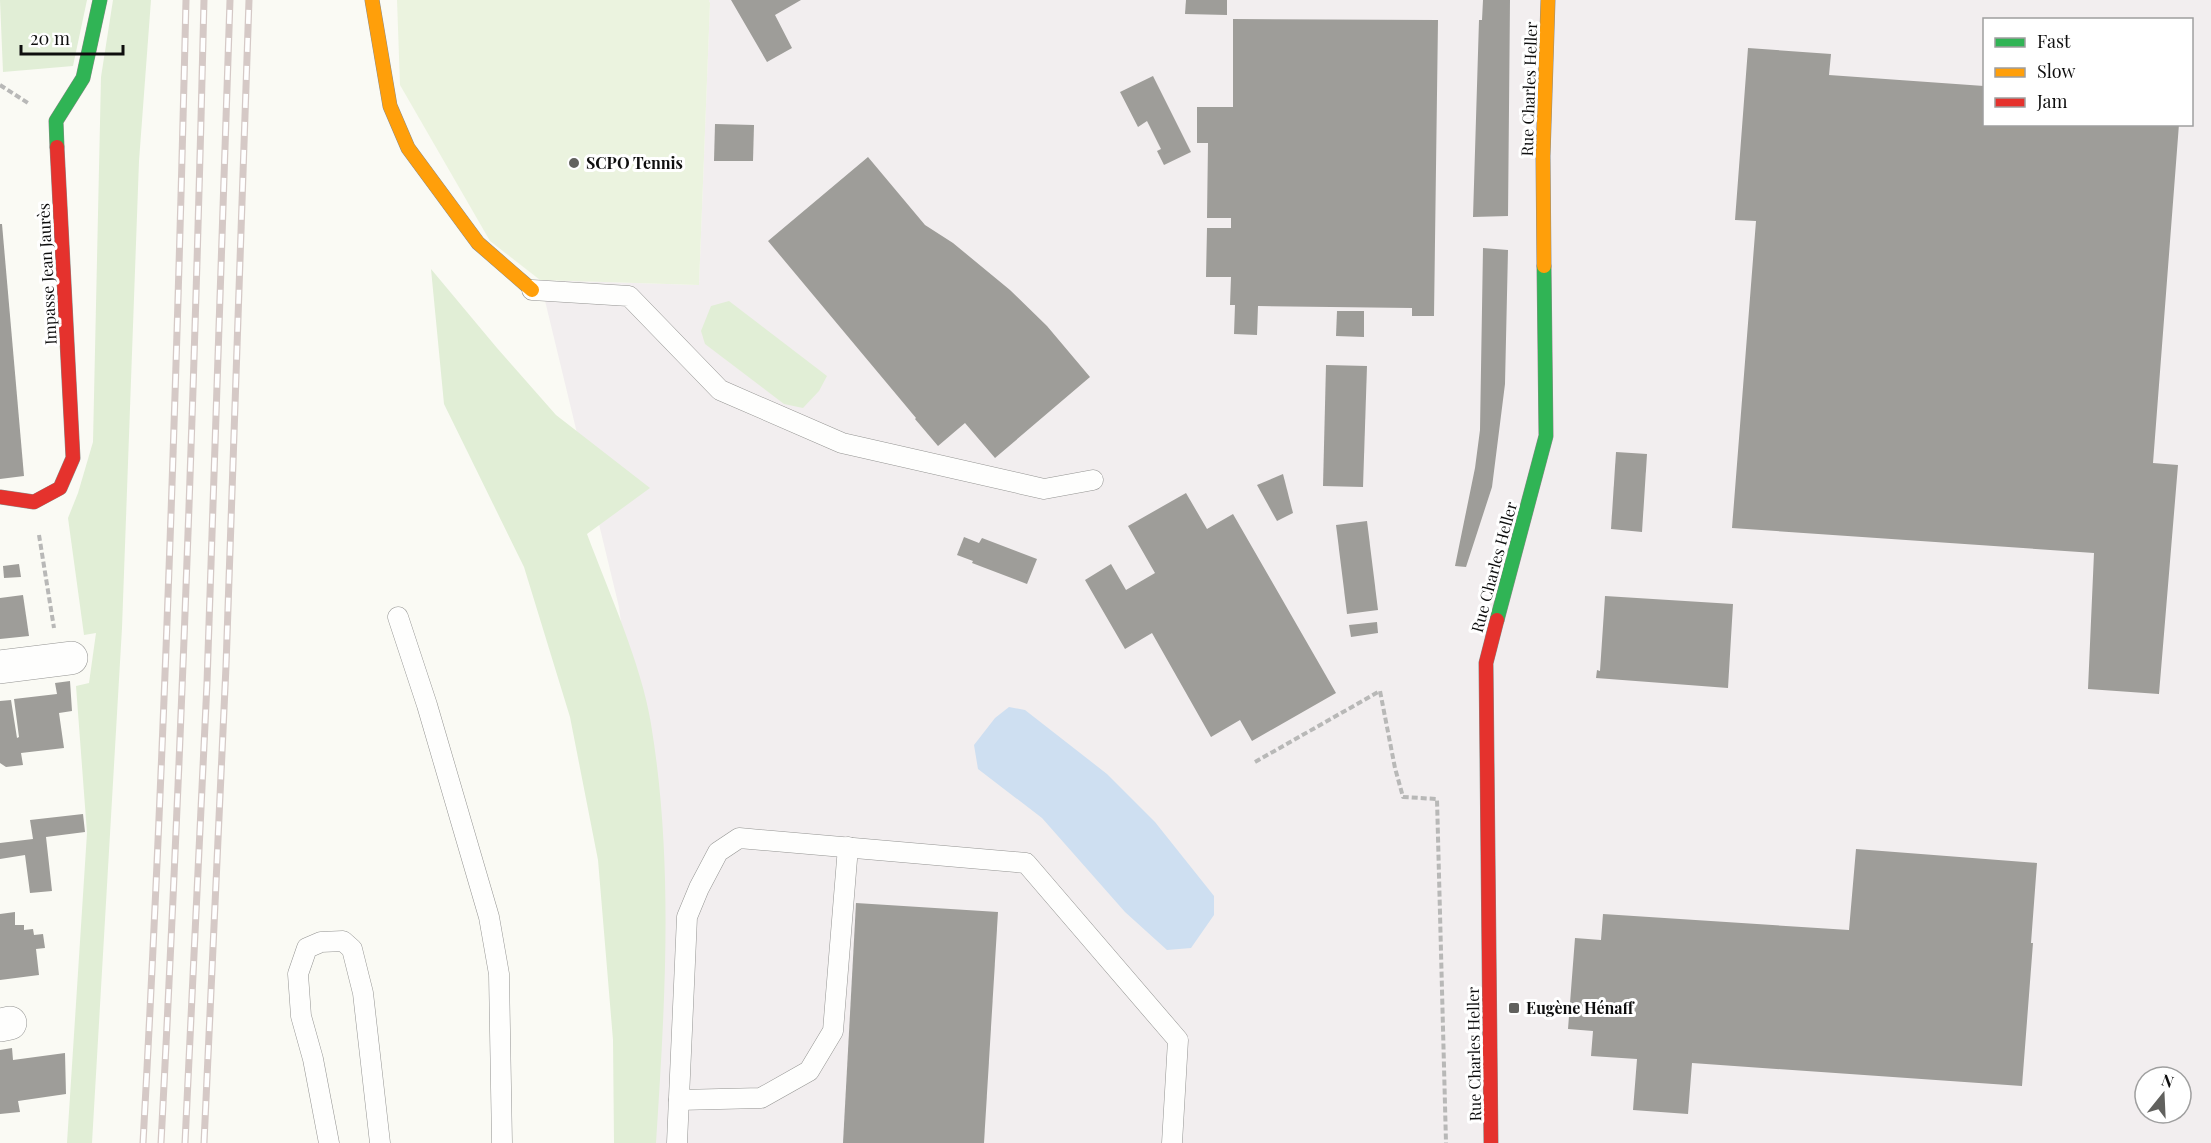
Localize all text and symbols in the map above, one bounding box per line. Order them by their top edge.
scale bar [21,18,123,56]
legend [1983,18,2193,126]
street label: Rue Charles Heller [1516,21,1541,157]
text: 20 m [30,26,70,50]
text: Fast [2037,29,2071,53]
text: Slow [2037,59,2075,83]
text: Jam [2036,89,2067,113]
place label: SCPO Tennis [586,152,683,173]
marker: SCPO Tennis [567,156,581,170]
street label: Impasse Jean Jaurès [32,203,61,345]
street label: Rue Charles Heller [1466,499,1521,635]
street label: Rue Charles Heller [1462,986,1485,1122]
place label: Eugène Hénaff [1526,997,1636,1018]
marker: Eugène Hénaff [1507,1001,1521,1015]
north arrow [2133,1065,2193,1125]
text: N [2159,1068,2177,1092]

